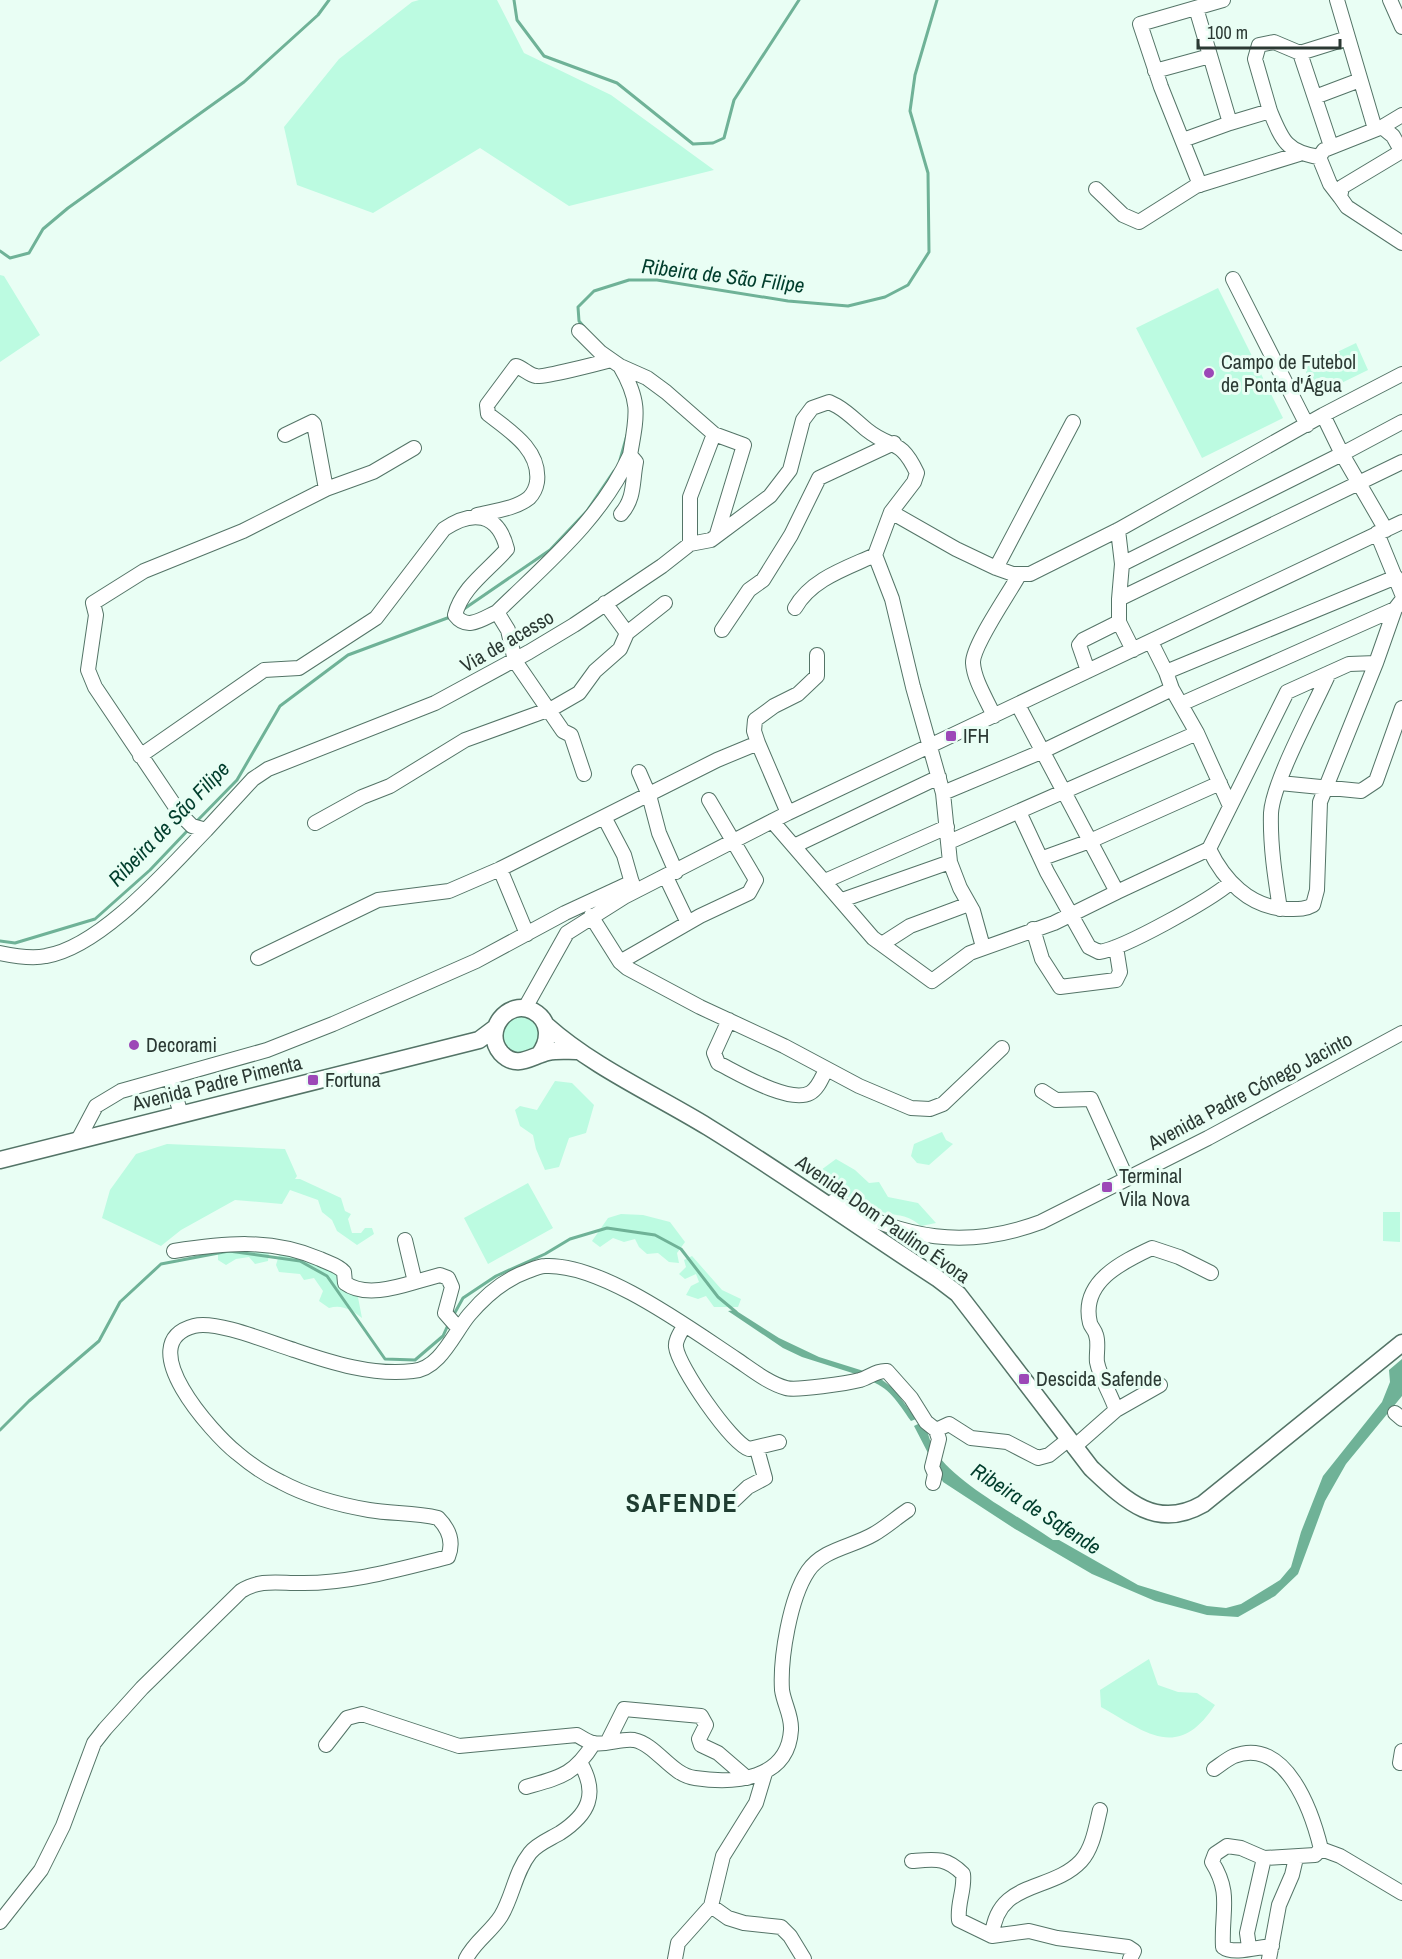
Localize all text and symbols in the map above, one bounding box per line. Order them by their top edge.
scale bar [1198,12,1340,50]
text: 100 m [1207,20,1248,45]
water label: Ribeira de São Filipe [640,251,806,300]
place label: Campo de Futebol de Ponta d'Água [1221,348,1356,398]
marker: Campo de Futebol de Ponta d'Água [1202,366,1216,380]
street label: Via de acesso [455,603,558,678]
place label: IFH [963,722,989,749]
marker: IFH [944,729,958,743]
water label: Ribeira de São Filipe [101,755,236,893]
street label: Avenida Padre Cónego Jacinto [1142,1025,1357,1156]
place label: Decorami [146,1031,217,1058]
marker: Decorami [127,1038,141,1052]
street label: Avenida Padre Pimenta [128,1048,305,1117]
place label: Fortuna [325,1066,381,1093]
marker: Fortuna [306,1073,320,1087]
street label: Avenida Dom Paulino Évora [790,1148,976,1289]
place label: Terminal Vila Nova [1119,1162,1190,1212]
marker: Terminal Vila Nova [1100,1180,1114,1194]
place label: Descida Safende [1036,1365,1162,1392]
marker: Descida Safende [1017,1372,1031,1386]
water label: Ribeira de Safende [966,1456,1107,1561]
district label: SAFENDE [626,1485,738,1520]

